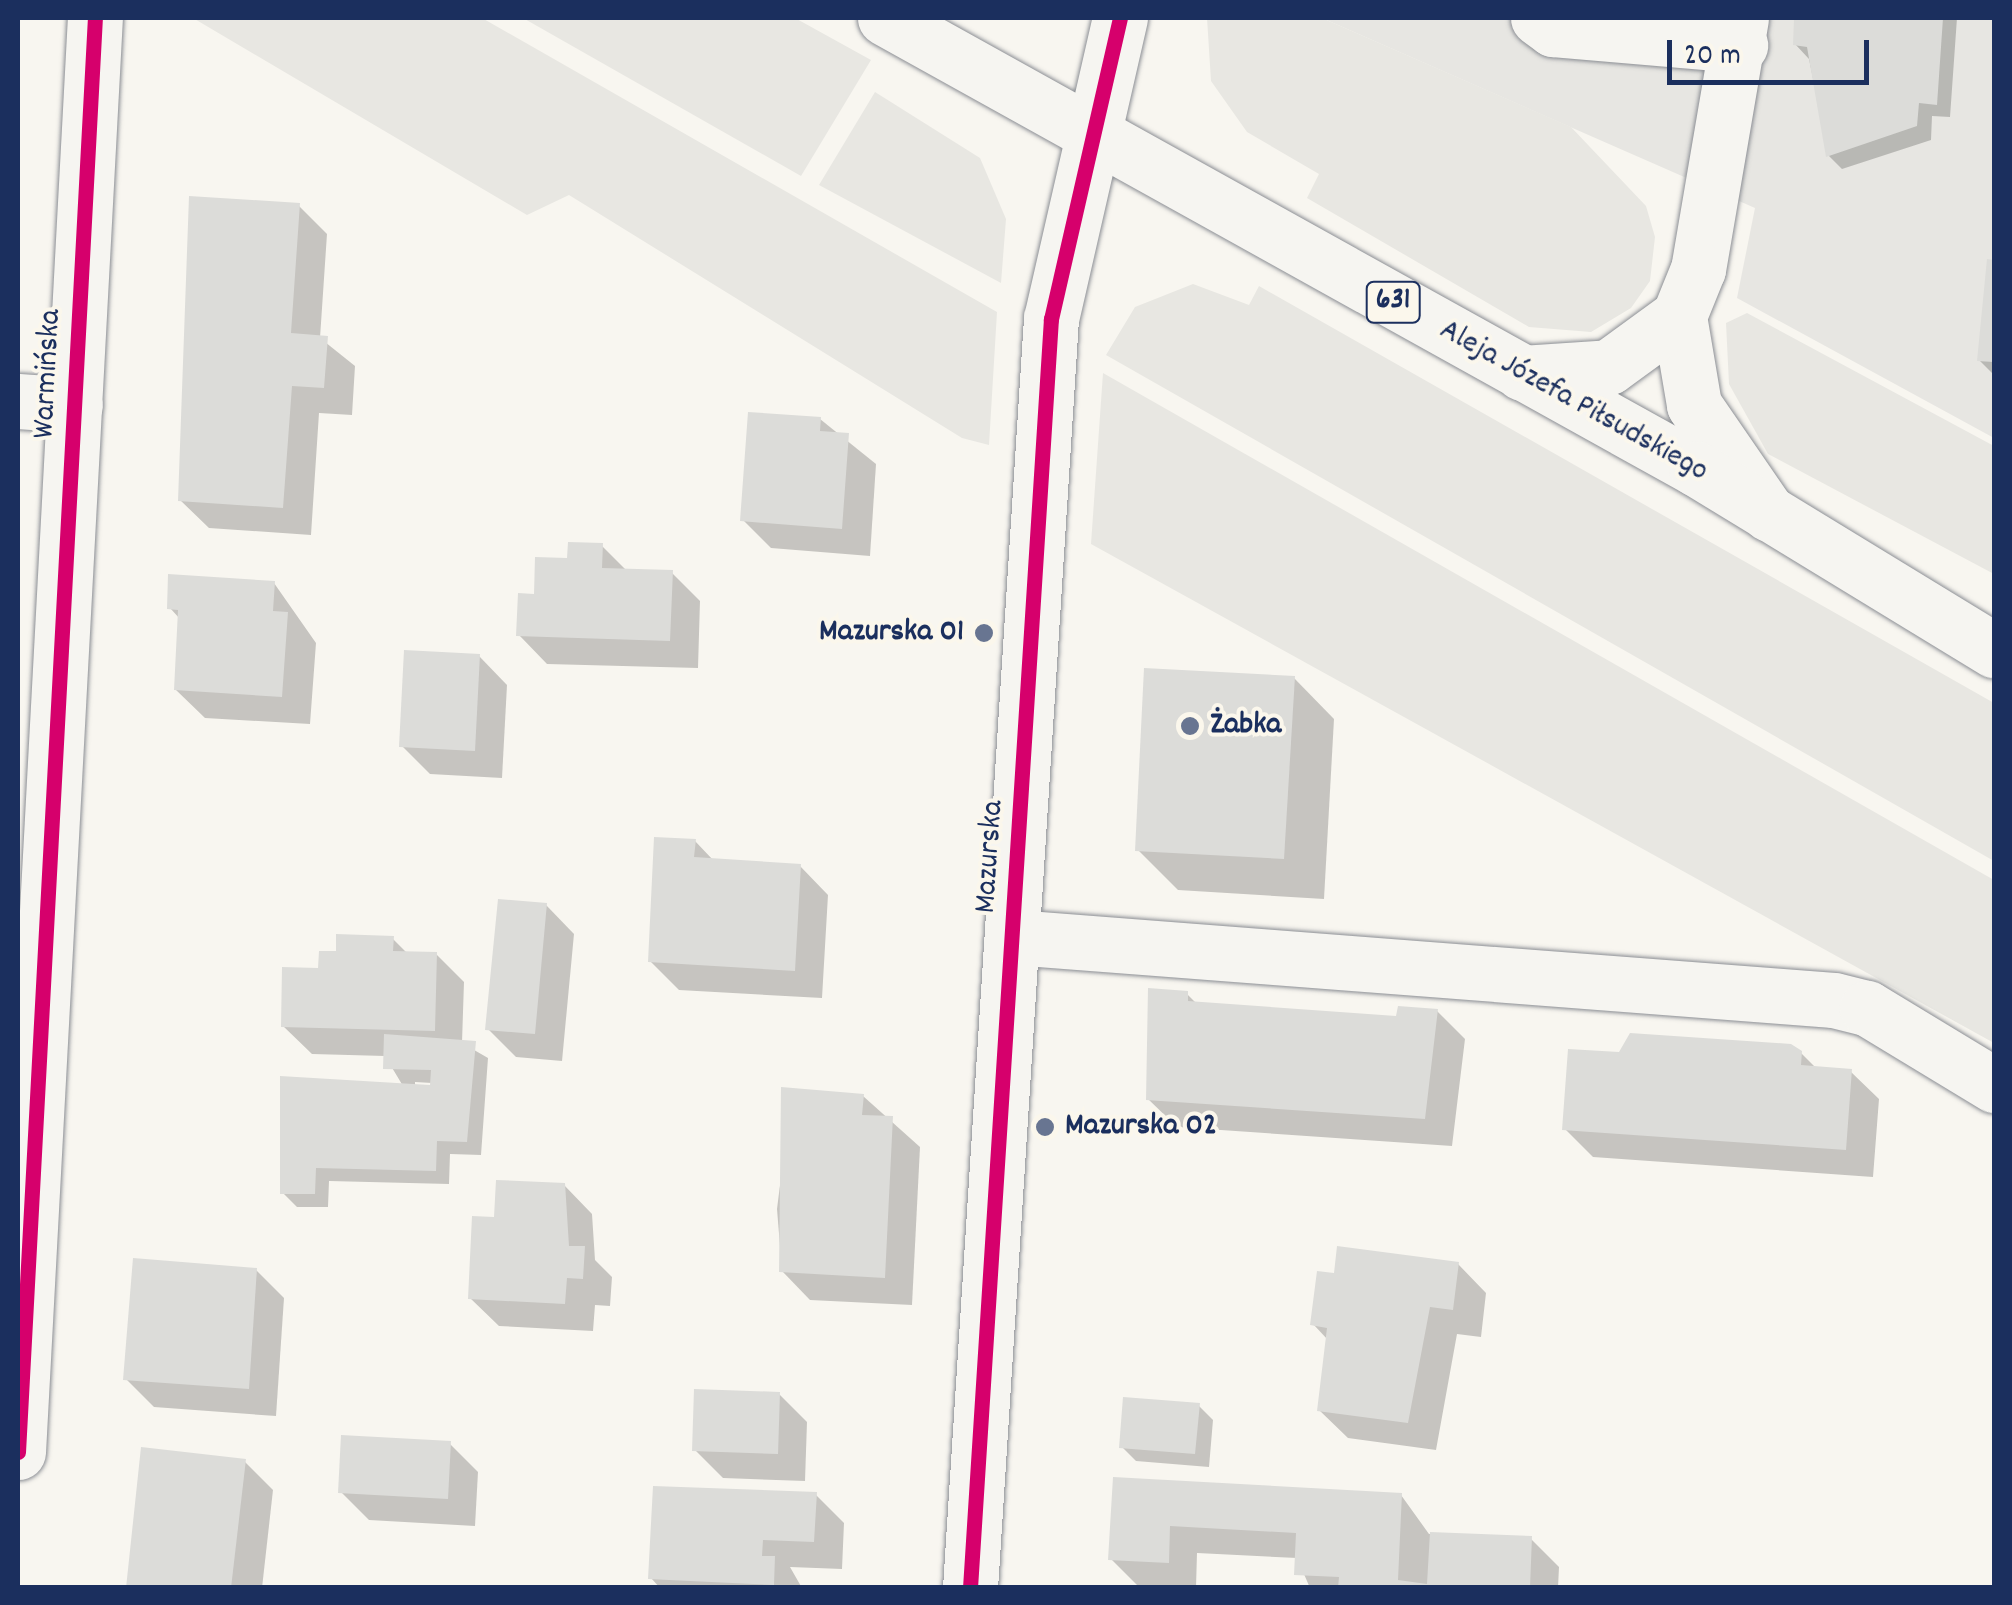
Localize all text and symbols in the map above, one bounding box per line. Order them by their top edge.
scale bar [1672,20,1874,82]
text: 20 m [1684,36,1741,79]
road number: 631 [1366,277,1420,327]
street label: Warmińska [26,308,72,440]
street label: Aleja Józefa Piłsudskiego [1432,312,1714,492]
place label: Mazurska 01 [819,614,964,652]
marker: Mazurska 01 [973,622,995,644]
place label: Żabka [1210,707,1281,745]
marker: Żabka [1179,715,1201,737]
street label: Mazurska [968,799,1014,915]
place label: Mazurska 02 [1065,1108,1217,1146]
marker: Mazurska 02 [1034,1116,1056,1138]

